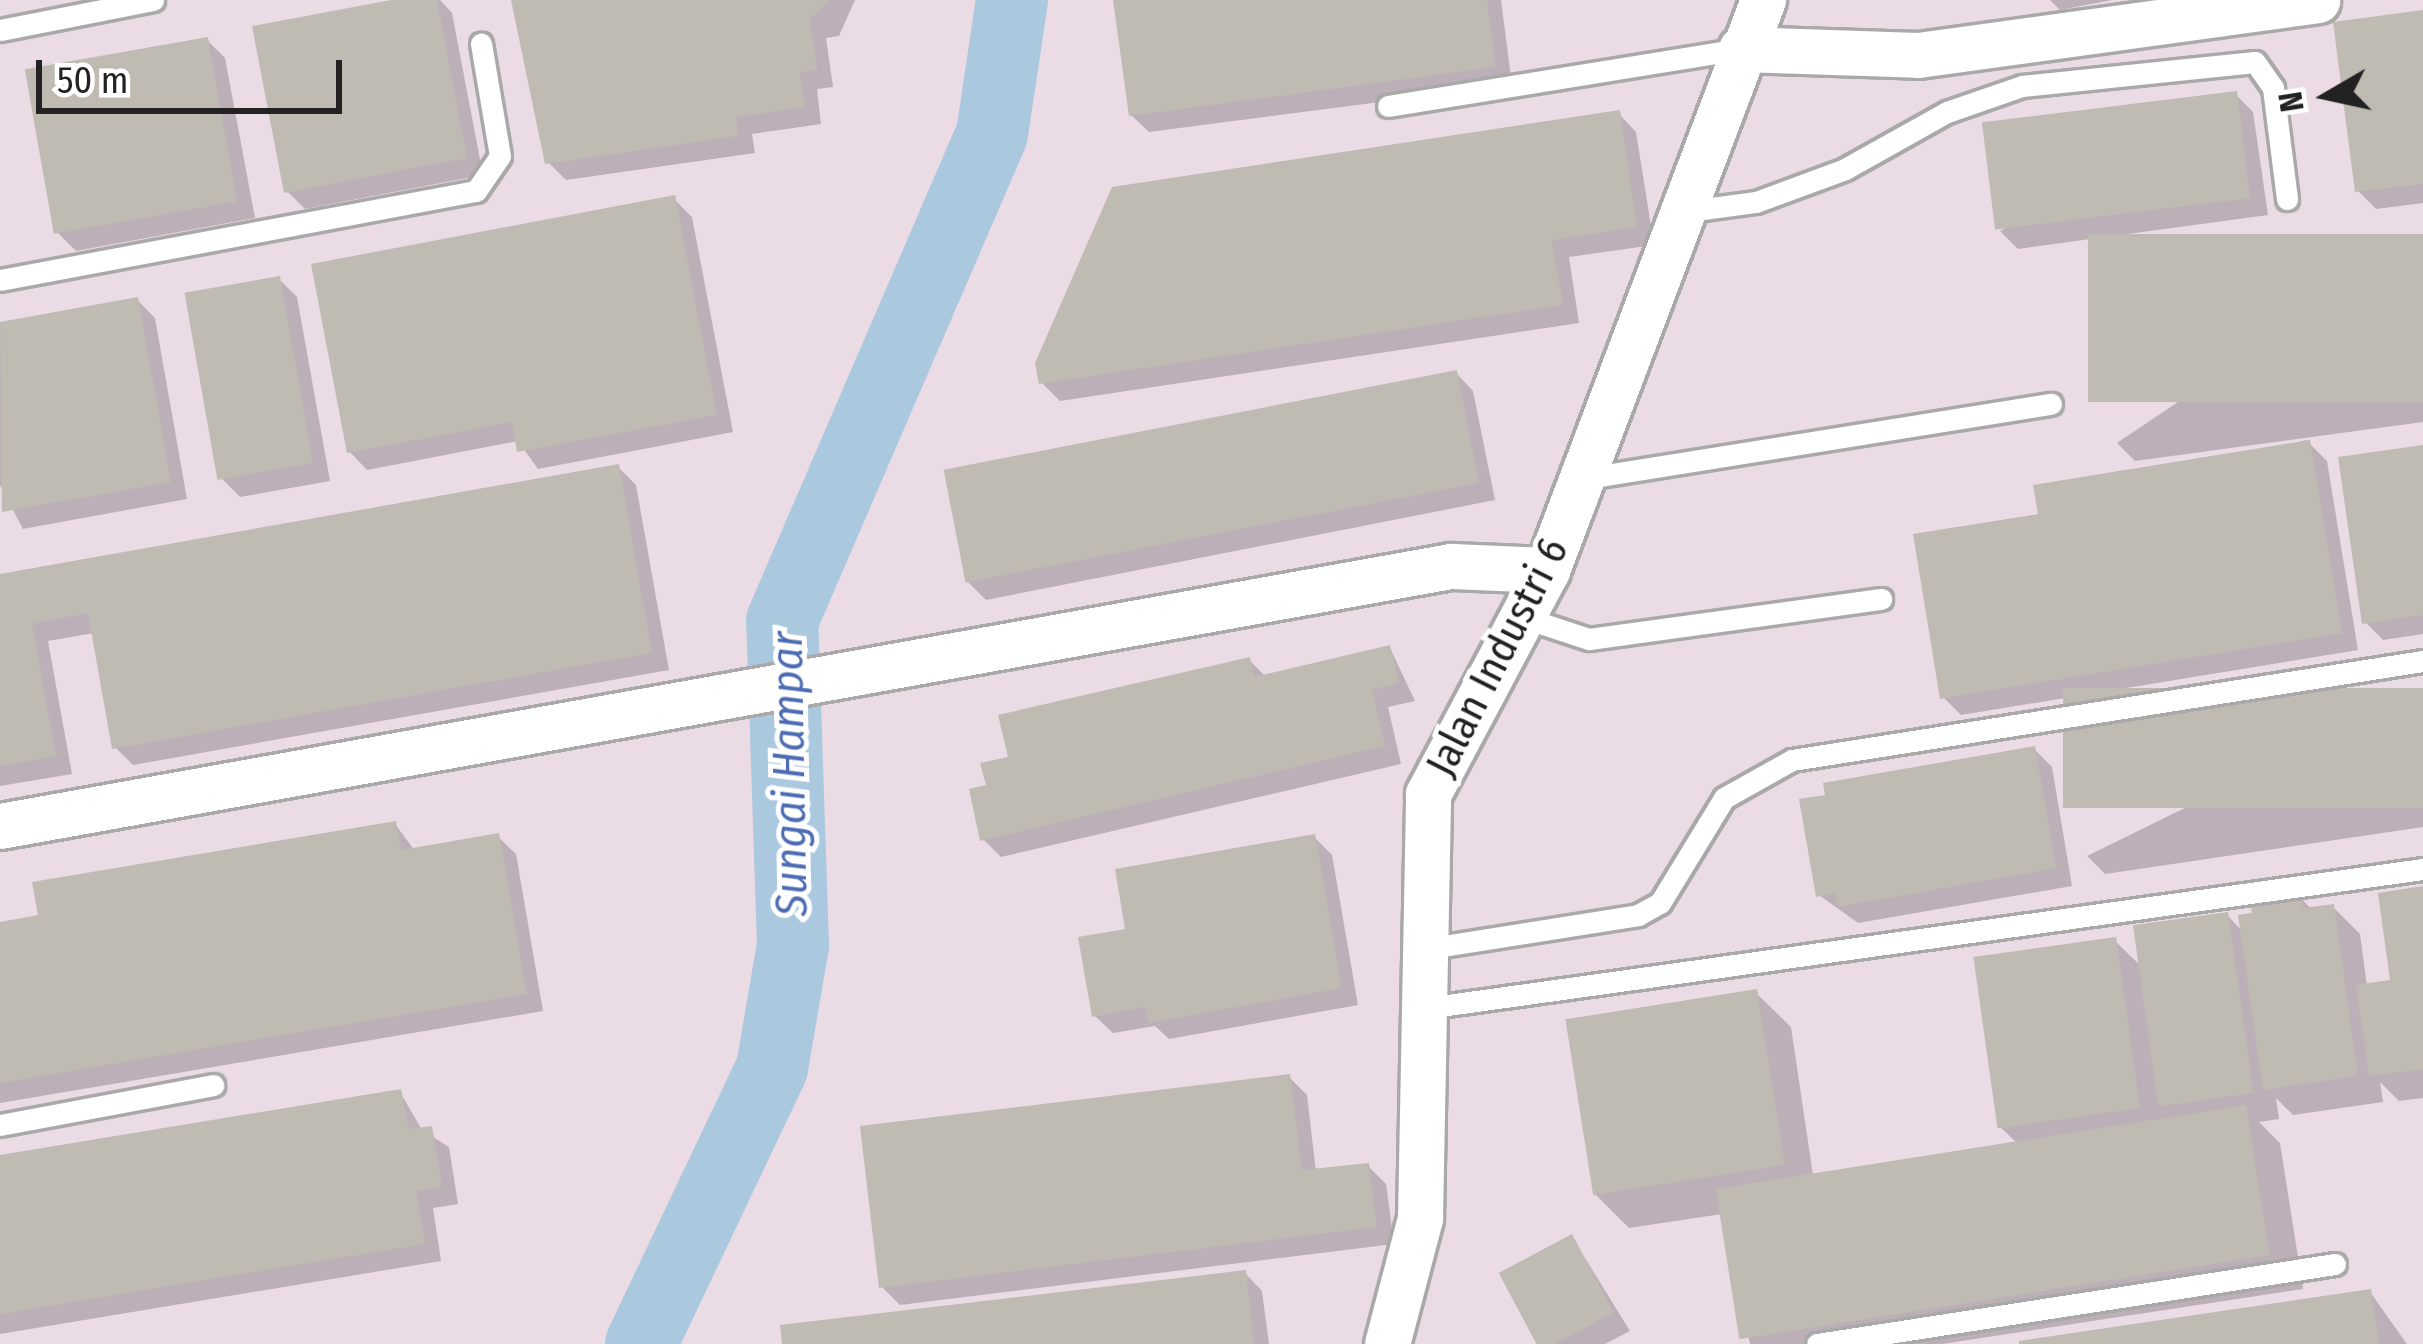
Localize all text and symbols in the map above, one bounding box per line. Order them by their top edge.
scale bar [42,36,348,110]
north arrow [2267,36,2387,156]
text: 50 m [57,59,128,103]
text: N [2270,89,2313,115]
street label: Jalan Industri 6 [1415,530,1579,784]
water label: Sungai Hampar [761,631,819,917]

